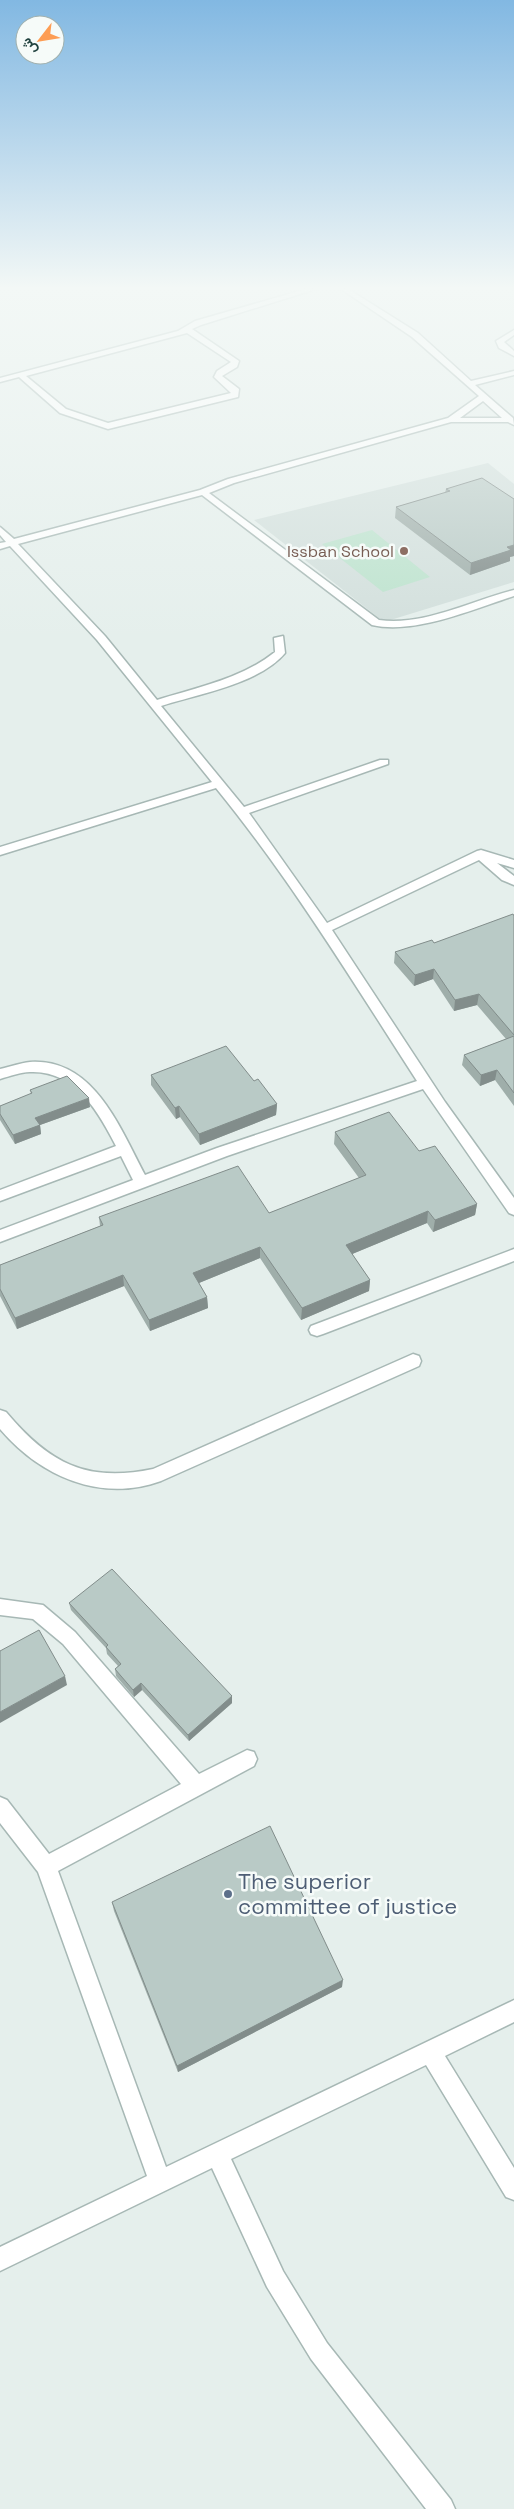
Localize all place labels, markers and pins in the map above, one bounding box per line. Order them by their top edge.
place label: Issban School [287,541,394,562]
marker: Issban School [398,545,410,557]
place label: The superior committee of justice [238,1867,457,1920]
marker: The superior committee of justice [222,1888,234,1900]

